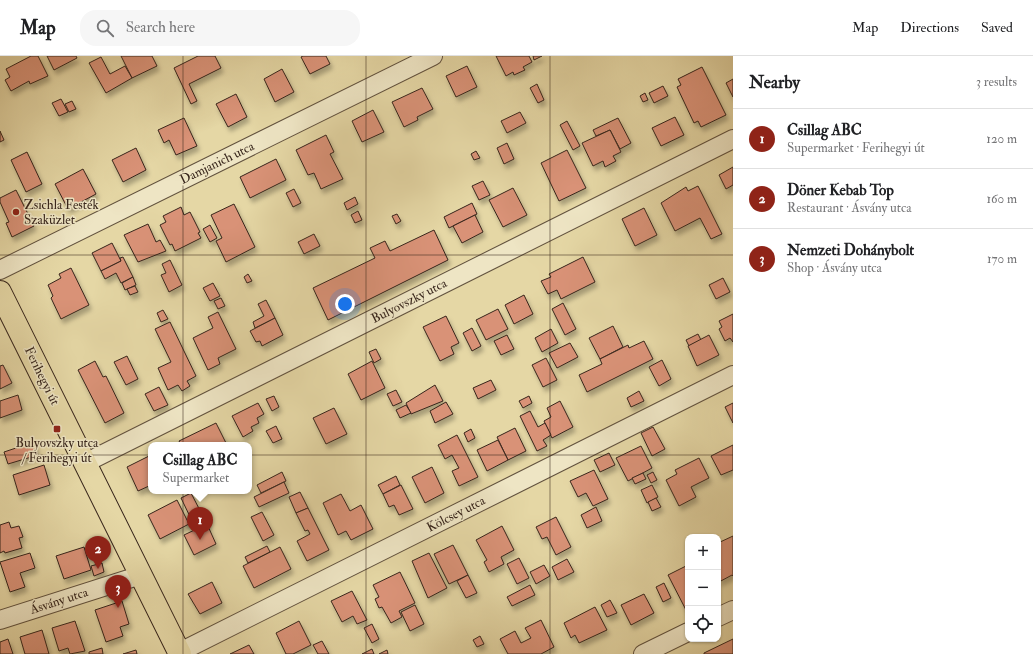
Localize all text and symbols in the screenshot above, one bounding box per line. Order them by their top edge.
search box [80,10,360,46]
text: Map [20,16,56,40]
icon: search [94,17,116,39]
text: Search here [126,18,195,37]
text: Map [852,19,878,36]
text: Directions [900,19,959,36]
text: Saved [981,19,1013,36]
text: Nearby [749,72,800,93]
text: 3 results [976,74,1017,90]
text: Csillag ABC [787,121,862,140]
text: 1 [760,131,764,147]
text: 120 m [986,131,1017,147]
street label: Damjanich utca [177,138,257,188]
text: Supermarket · Ferihegyi út [787,140,925,156]
text: Döner Kebab Top [787,181,894,200]
text: 2 [759,191,765,207]
text: 160 m [986,191,1017,207]
place label: Zsichla Festék Szaküzlet [24,197,99,228]
text: Restaurant · Ásvány utca [787,200,912,216]
marker: Zsichla Festék Szaküzlet [11,207,21,217]
text: Nemzeti Dohánybolt [787,241,914,260]
text: 3 [760,251,765,267]
text: 170 m [987,251,1017,267]
text: Shop · Ásvány utca [787,260,882,276]
street label: Bulyovszky utca [368,275,451,328]
your location [335,294,355,314]
street label: Ferihegyi út [20,344,63,408]
marker: Bulyovszky utca / Ferihegyi út [52,424,62,434]
place label: Bulyovszky utca / Ferihegyi út [16,435,99,467]
popup [148,442,252,494]
text: Csillag ABC [163,451,237,470]
text: Supermarket [163,470,229,486]
street label: Kölcsey utca [424,492,489,536]
pin: 1 [187,507,213,540]
map controls [685,534,721,642]
button: + [685,534,721,570]
pin: 2 [85,536,111,569]
button: − [685,570,721,606]
pin: 3 [105,575,131,608]
street label: Ásvány utca [27,583,91,619]
button: locate [685,606,721,642]

